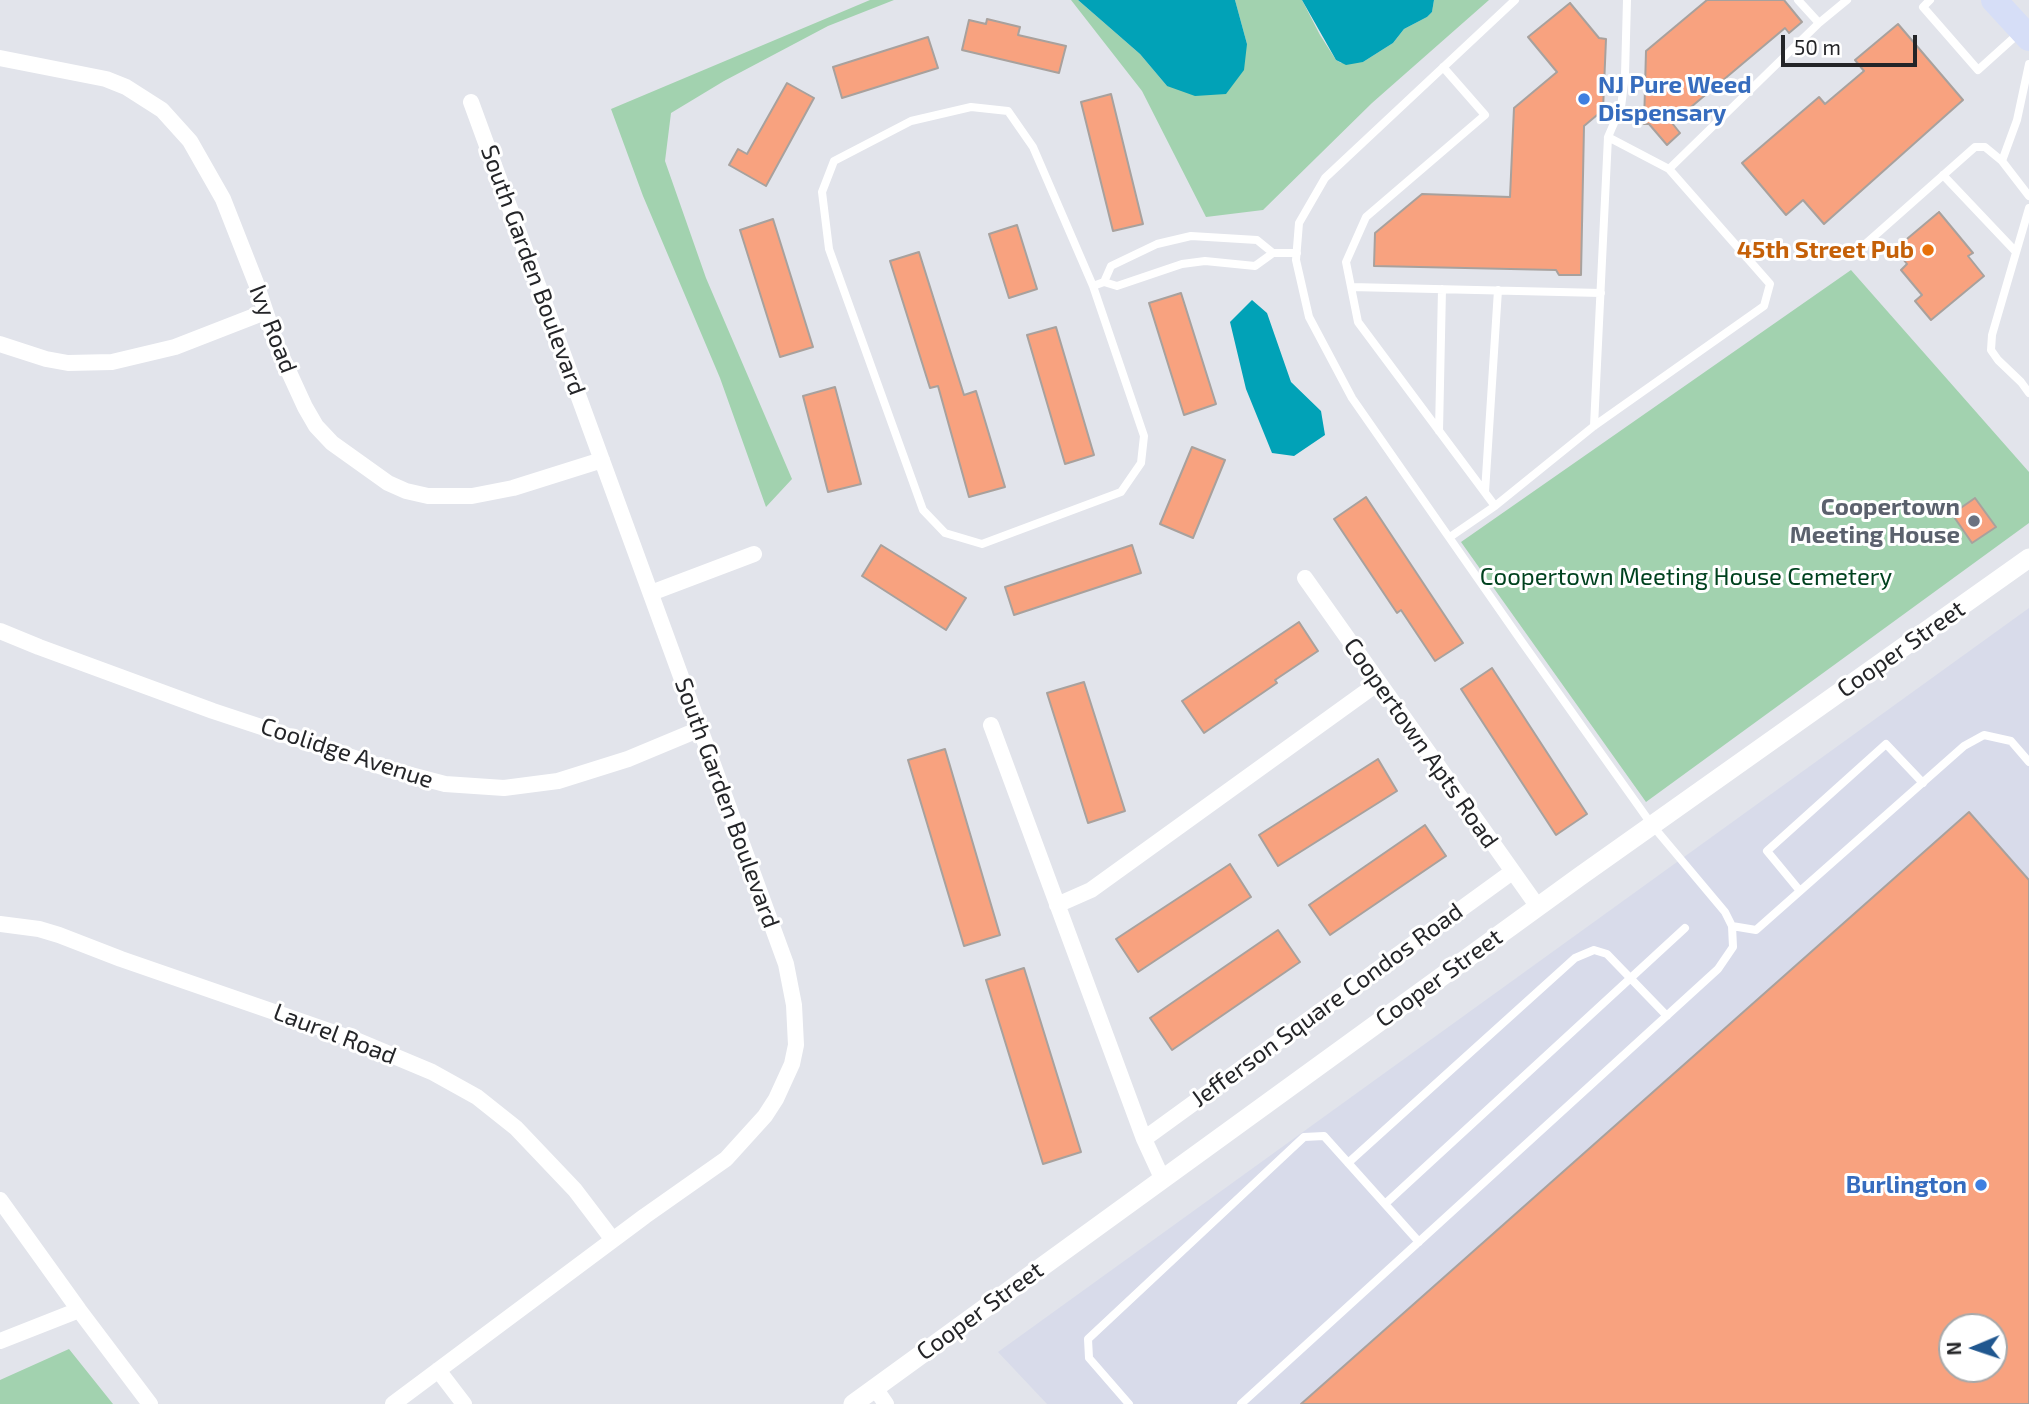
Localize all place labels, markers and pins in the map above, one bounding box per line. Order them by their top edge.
place label: NJ Pure Weed Dispensary [1598,71,1752,127]
marker: NJ Pure Weed Dispensary [1576,91,1592,107]
place label: 45th Street Pub [1737,236,1914,264]
marker: 45th Street Pub [1920,242,1936,258]
place label: Coopertown Meeting House [1790,493,1960,549]
marker: Coopertown Meeting House [1966,513,1982,529]
place label: Burlington [1846,1171,1967,1199]
marker: Burlington [1973,1177,1989,1193]

